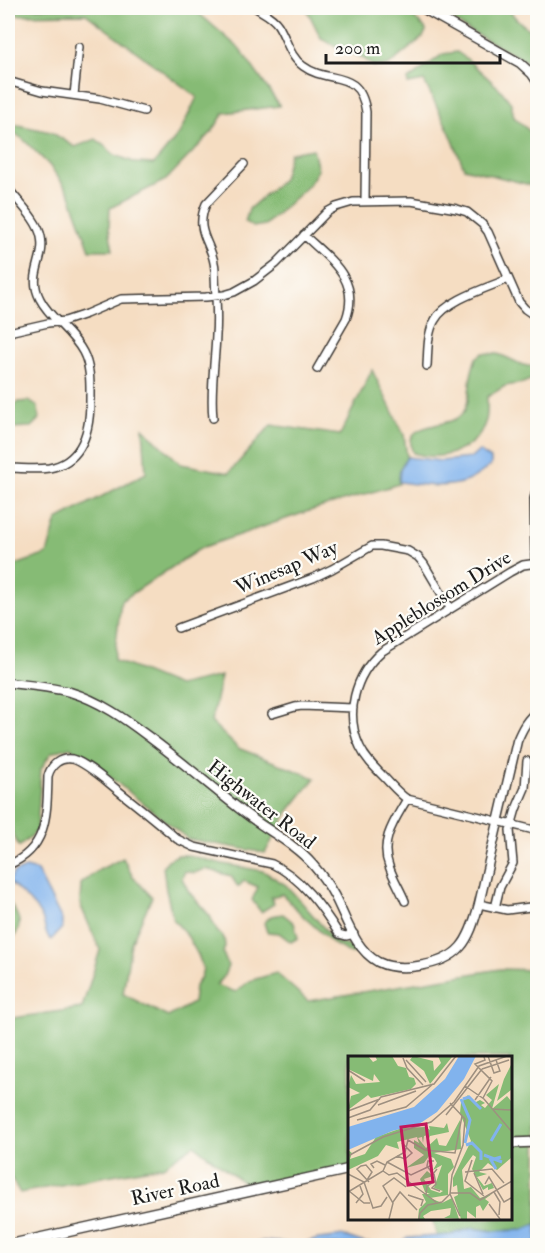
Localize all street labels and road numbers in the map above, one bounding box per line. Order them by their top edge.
street label: Winesap Way [230,534,343,602]
street label: Appleblossom Drive [366,545,516,652]
street label: Highwater Road [203,754,321,855]
street label: River Road [129,1168,222,1211]

